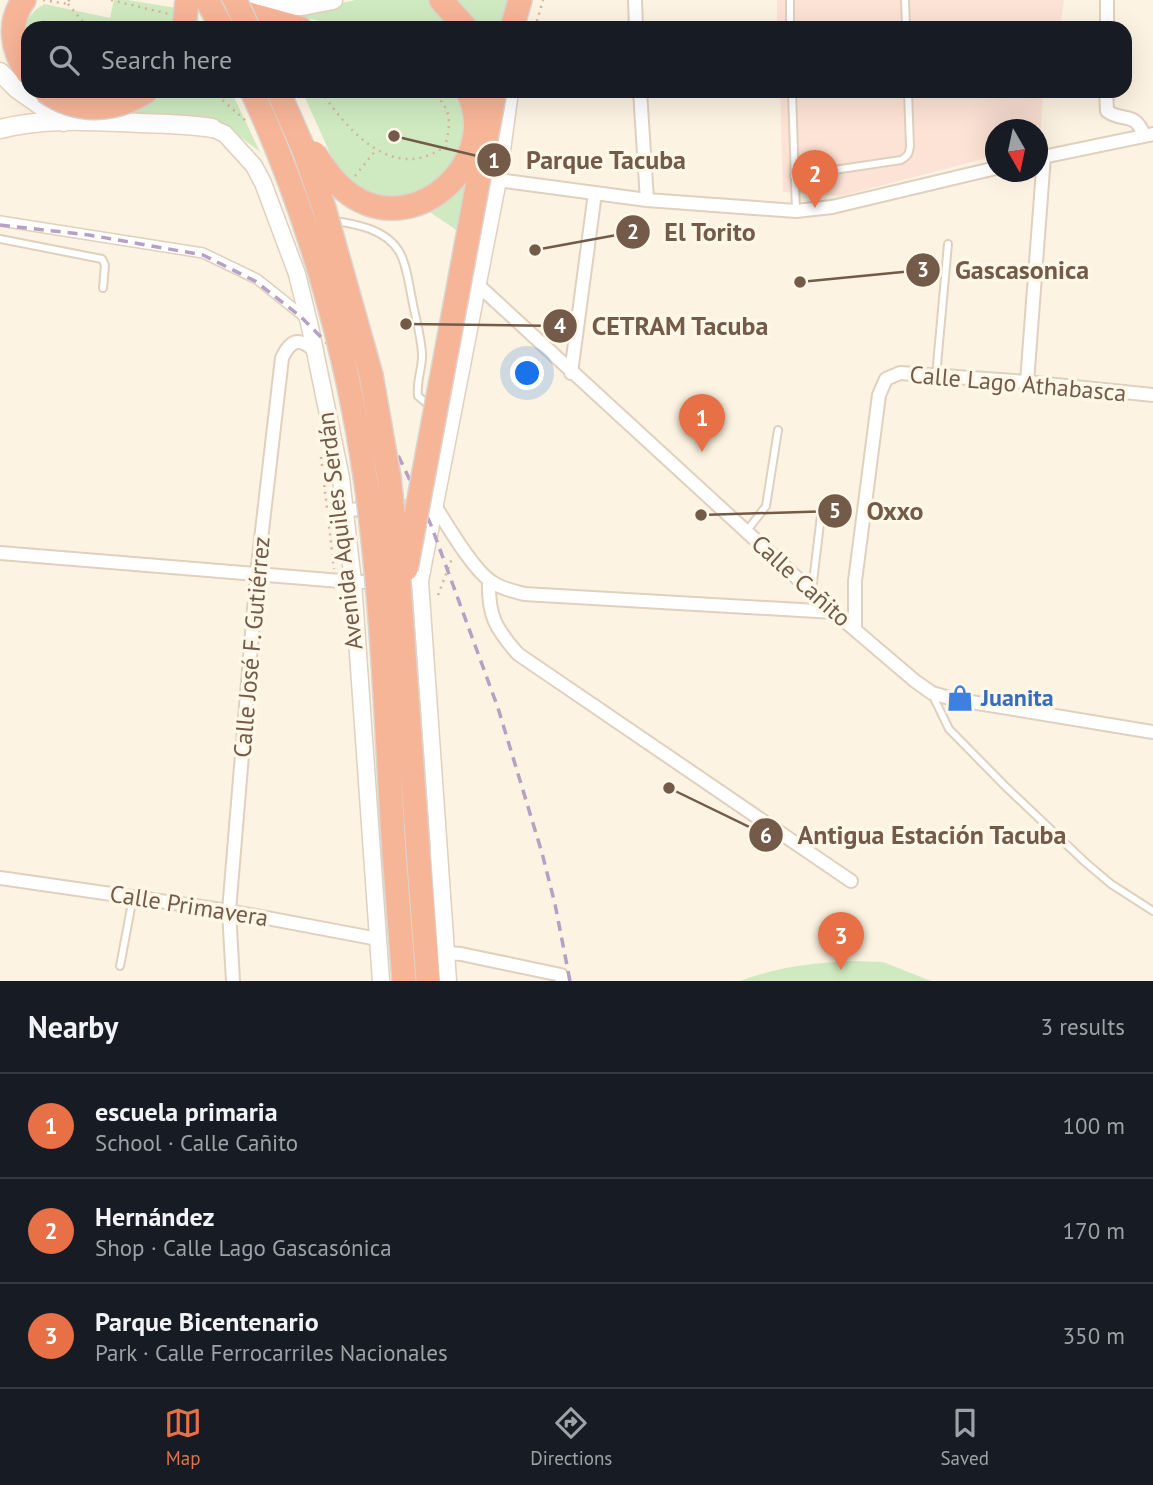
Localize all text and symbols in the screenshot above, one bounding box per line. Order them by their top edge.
search box [21,21,1132,98]
icon: search [45,41,83,79]
text: Search here [101,43,232,76]
north arrow [985,119,1048,182]
callout: Parque Tacuba [477,137,700,184]
text: Parque Tacuba [526,143,686,176]
text: 1 [488,147,500,174]
pin: 2 [792,150,838,208]
callout: El Torito [615,208,770,255]
text: El Torito [664,215,756,248]
text: 2 [627,218,639,245]
callout: Gascasonica [906,246,1103,293]
text: Gascasonica [955,253,1089,286]
text: 3 [917,256,929,283]
callout: CETRAM Tacuba [542,302,783,349]
text: CETRAM Tacuba [592,309,768,342]
text: 4 [554,312,566,339]
your location [510,356,544,390]
street label: Calle Lago Athabasca [908,359,1128,408]
pin: 1 [679,394,725,452]
street label: Avenida Aquiles Serdán [310,410,369,652]
callout: Oxxo [818,488,938,535]
text: Oxxo [866,494,924,527]
text: 5 [829,497,841,524]
street label: Calle Cañito [745,528,858,633]
street label: Calle José F. Gutiérrez [226,535,277,759]
place label: Juanita [980,682,1054,713]
shop icon: Juanita [945,683,975,713]
callout: Antigua Estación Tacuba [749,812,1081,859]
text: Antigua Estación Tacuba [798,818,1066,851]
text: 6 [760,822,772,849]
street label: Calle Primavera [108,878,270,933]
pin: 3 [818,912,864,970]
text: Nearby [28,1007,118,1046]
text: 3 results [1041,1012,1125,1041]
text: escuela primaria [95,1095,278,1128]
text: 1 [44,1111,58,1140]
text: 100 m [1063,1111,1125,1140]
text: School · Calle Cañito [95,1128,298,1157]
text: Hernández [95,1200,215,1233]
text: 2 [44,1216,58,1245]
text: 170 m [1063,1216,1125,1245]
text: Shop · Calle Lago Gascasónica [95,1233,392,1262]
text: Parque Bicentenario [95,1305,319,1338]
text: 3 [44,1321,58,1350]
text: 350 m [1063,1321,1125,1350]
text: Park · Calle Ferrocarriles Nacionales [95,1338,448,1367]
tab: Map [164,1404,202,1470]
tab: Directions [530,1404,612,1470]
tab: Saved [941,1404,989,1470]

